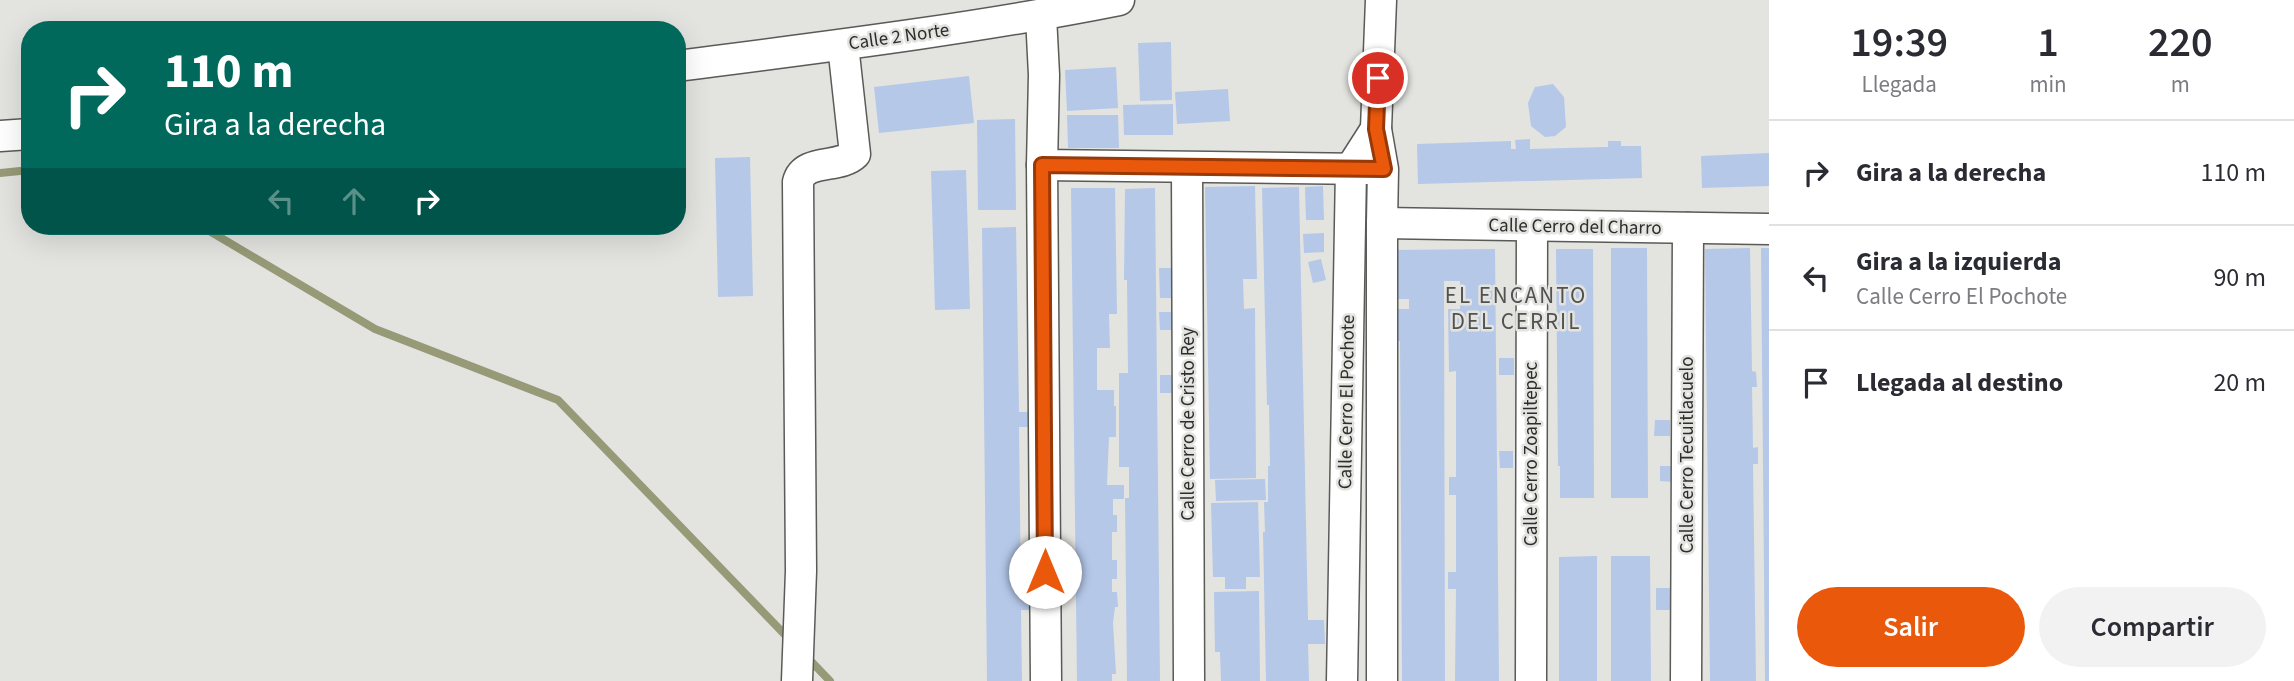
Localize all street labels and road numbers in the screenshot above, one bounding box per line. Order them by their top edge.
street label: Calle 2 Norte [847,17,951,57]
street label: Calle Cerro del Charro [1488,212,1662,242]
street label: Calle Cerro El Pochote [1332,315,1362,489]
street label: Calle Cerro de Cristo Rey [1175,327,1202,521]
street label: Calle Cerro Tecuitlacuelo [1674,356,1701,554]
street label: Calle Cerro Zoapiltepec [1518,361,1545,546]

